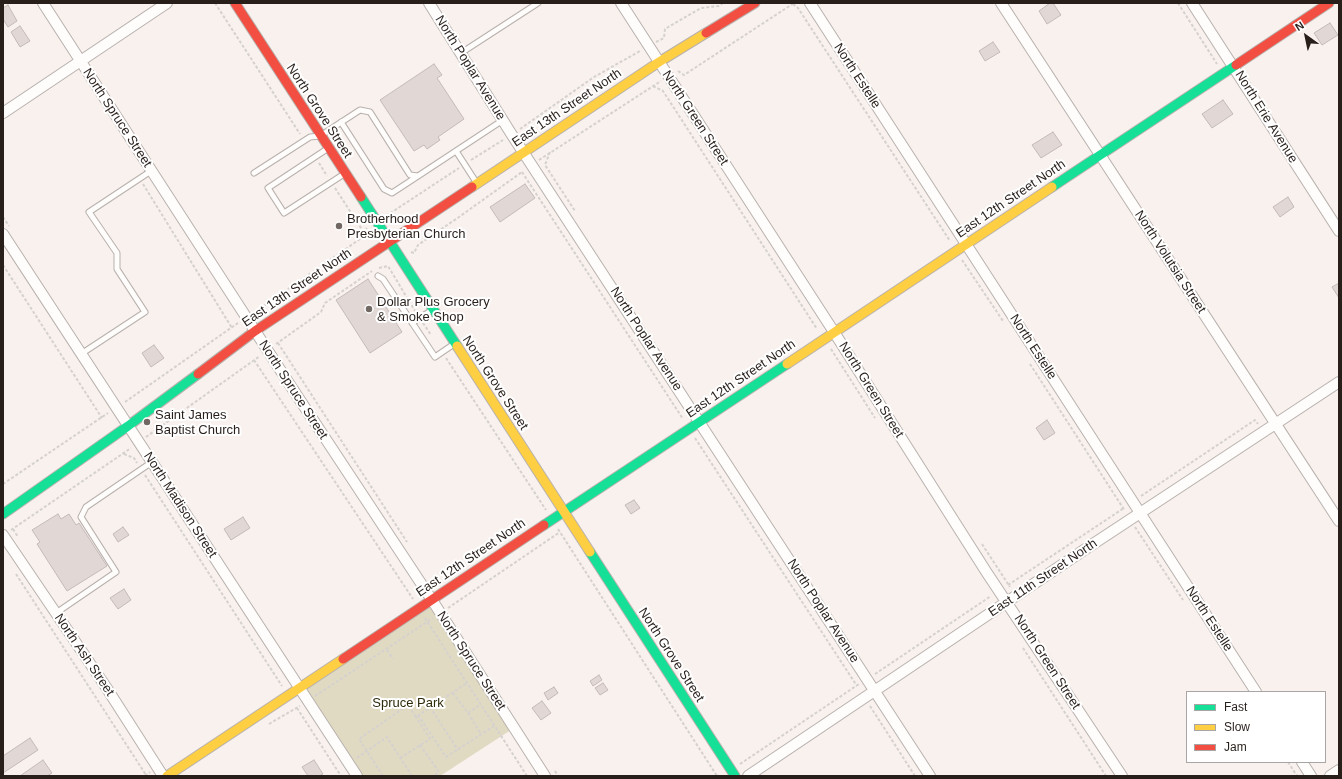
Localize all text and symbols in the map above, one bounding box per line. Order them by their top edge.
street label: North Poplar Avenue [431,13,509,123]
north arrow [1286,16,1326,56]
text: N [1293,19,1306,33]
street label: North Estelle [830,41,884,111]
street label: North Grove Street [283,61,355,161]
street label: North Spruce Street [79,66,155,170]
street label: East 13th Street North [509,66,625,150]
street label: North Green Street [659,68,731,168]
street label: North Erie Avenue [1231,68,1301,166]
street label: East 12th Street North [953,157,1069,241]
street label: North Volutsia Street [1131,208,1209,316]
place label: Brotherhood Presbyterian Church [347,211,465,242]
marker: Brotherhood Presbyterian Church [334,221,344,231]
street label: East 13th Street North [239,246,355,330]
street label: North Poplar Avenue [607,284,685,394]
place label: Dollar Plus Grocery & Smoke Shop [377,294,490,325]
marker: Dollar Plus Grocery & Smoke Shop [364,304,374,314]
street label: North Estelle [1006,312,1060,382]
street label: North Grove Street [459,333,531,433]
street label: East 12th Street North [683,337,799,421]
street label: North Spruce Street [255,338,331,442]
street label: North Green Street [835,339,907,441]
place label: Saint James Baptist Church [155,407,240,438]
marker: Saint James Baptist Church [142,417,152,427]
street label: North Madison Street [140,449,220,561]
street label: East 12th Street North [413,516,529,600]
street label: East 11th Street North [986,536,1100,620]
street label: North Poplar Avenue [784,556,862,666]
street label: North Estelle [1182,584,1236,654]
street label: North Grove Street [635,605,707,705]
street label: North Spruce Street [433,609,509,713]
street label: North Ash Street [51,611,117,699]
street label: North Green Street [1011,612,1083,712]
legend [1186,691,1326,763]
park label: Spruce Park [372,695,444,711]
text: Fast [1224,700,1247,714]
text: Slow [1224,720,1250,734]
text: Jam [1224,740,1247,754]

